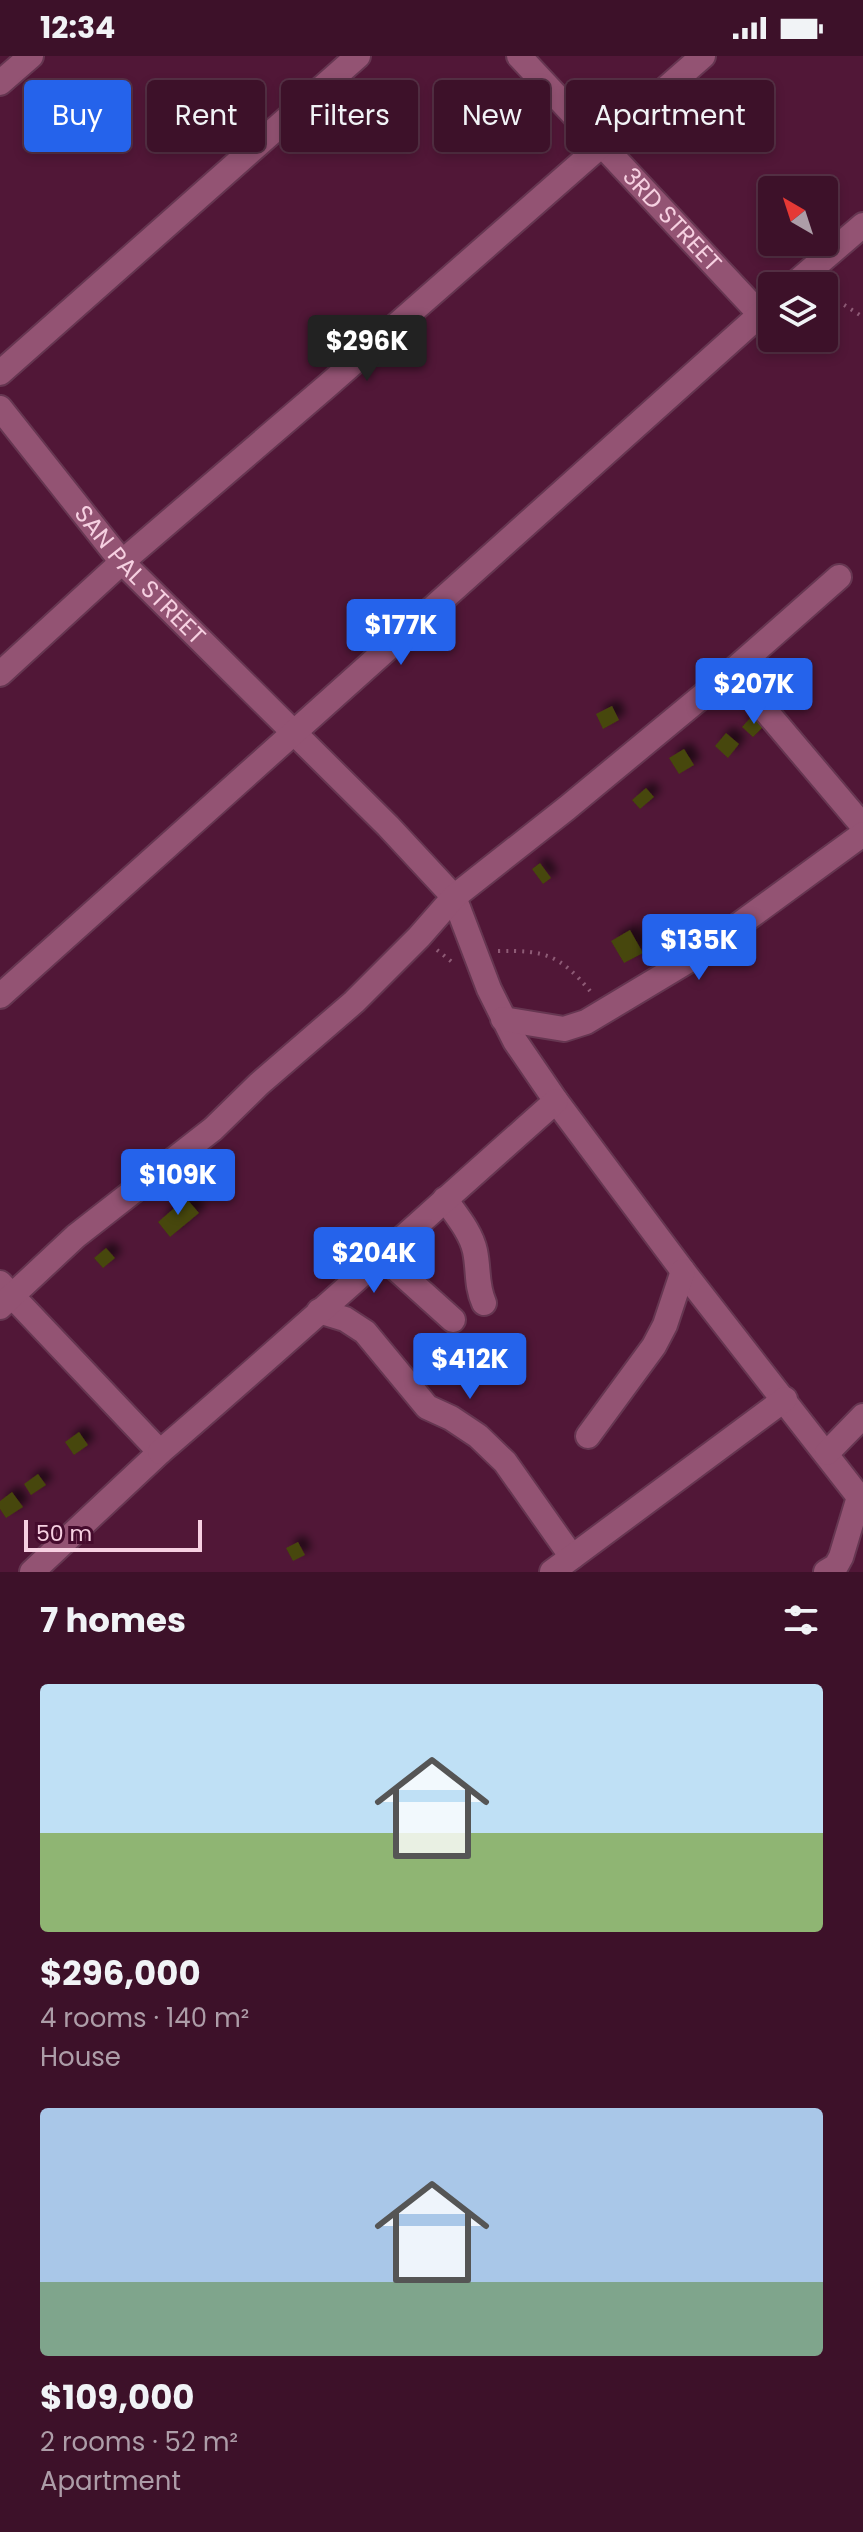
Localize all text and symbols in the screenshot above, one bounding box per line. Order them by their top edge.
text: 12:34 [40,6,115,49]
chip: Buy [24,80,131,152]
chip: Rent [147,80,265,152]
chip: Filters [281,80,418,152]
chip: New [434,80,550,152]
chip: Apartment [566,80,774,152]
street label: 3RD STREET [615,160,729,279]
north arrow [758,176,838,256]
map controls [758,176,838,352]
button: layers [758,272,838,352]
pin: $296K [311,315,423,383]
text: $296K [326,323,408,359]
street label: SAN PAL STREET [67,498,213,652]
pin: $177K [345,599,457,667]
text: $177K [365,607,437,643]
pin: $207K [698,658,810,726]
text: $207K [714,666,794,702]
pin: $135K [643,914,755,982]
text: $135K [660,922,738,958]
pin: $109K [122,1149,234,1217]
text: $109K [139,1157,217,1193]
pin: $204K [318,1227,430,1295]
text: $204K [332,1235,416,1271]
pin: $412K [414,1333,526,1401]
text: $412K [431,1341,509,1377]
scale bar [24,1516,202,1552]
text: 50 m [36,1518,92,1549]
text: 7 homes [40,1596,186,1644]
icon: filters [779,1598,823,1642]
icon: home [360,1736,504,1880]
text: $296,000 [40,1949,201,1997]
text: 4 rooms · 140 m² [40,2000,249,2036]
text: House [40,2039,121,2075]
icon: home [360,2160,504,2304]
text: $109,000 [40,2373,195,2421]
text: 2 rooms · 52 m² [40,2424,238,2460]
text: Apartment [40,2463,181,2499]

